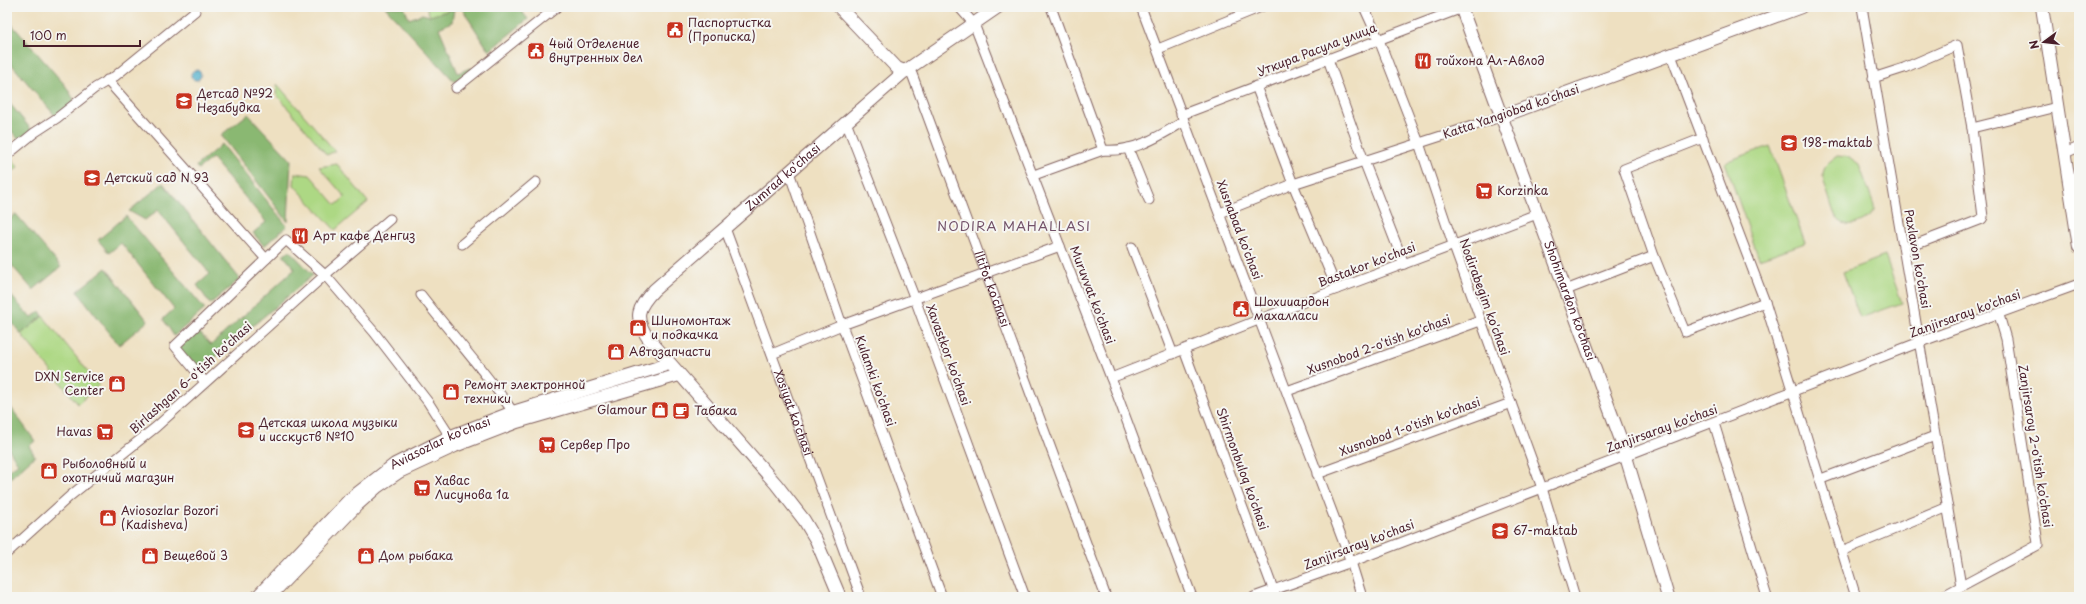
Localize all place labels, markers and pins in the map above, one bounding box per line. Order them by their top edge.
place label: Паспортистка (Прописка) [688,13,772,45]
public building icon: Паспортистка (Прописка) [665,20,685,40]
place label: 4ый Отделение внутренных дел [549,34,643,66]
public building icon: 4ый Отделение внутренных дел [526,41,546,61]
restaurant icon: тойхона Ал-Авлод [1413,51,1433,71]
place label: тойхона Ал-Авлод [1436,51,1545,69]
place label: Детсад №92 Незабудка [196,84,273,116]
school or university icon: Детсад №92 Незабудка [174,91,194,111]
school or university icon: 198-maktab [1779,133,1799,153]
place label: 198-maktab [1802,133,1873,151]
school or university icon: Детский сад N 93 [82,168,102,188]
place label: Детский сад N 93 [104,168,209,186]
supermarket icon: Korzinka [1474,181,1494,201]
place label: Korzinka [1497,181,1549,199]
restaurant icon: Арт кафе Денгиз [290,226,310,246]
place label: Арт кафе Денгиз [313,226,415,244]
place label: Шохииардон махалласи [1254,292,1329,324]
public building icon: Шохииардон махалласи [1231,299,1251,319]
place label: Шиномонтаж и подкачка [651,311,731,343]
shop icon: Шиномонтаж и подкачка [628,318,648,338]
shop icon: Автозапчасти [606,342,626,362]
place label: Автозапчасти [629,342,711,360]
place label: DXN Service Center [34,367,104,399]
shop icon: DXN Service Center [107,374,127,394]
place label: Ремонт электронной техники [464,375,586,407]
shop icon: Ремонт электронной техники [441,382,461,402]
place label: Glamour [597,400,647,418]
shop icon: Glamour [650,400,670,420]
cafe icon: Табака [671,401,691,421]
place label: Табака [694,401,738,419]
place label: Детская школа музыки и исскуств №10 [258,413,398,445]
school or university icon: Детская школа музыки и исскуств №10 [236,420,256,440]
place label: Havas [56,422,93,440]
supermarket icon: Havas [95,422,115,442]
supermarket icon: Сервер Про [537,435,557,455]
place label: Сервер Про [560,435,630,453]
place label: Рыболовный и охотничий магазин [62,454,174,486]
shop icon: Рыболовный и охотничий магазин [39,461,59,481]
place label: Хавас Лисунова 1а [435,471,510,503]
supermarket icon: Хавас Лисунова 1а [412,478,432,498]
place label: Aviosozlar Bozori (Kadisheva) [121,501,219,533]
shop icon: Aviosozlar Bozori (Kadisheva) [98,508,118,528]
school or university icon: 67-maktab [1490,521,1510,541]
place label: 67-maktab [1513,521,1578,539]
shop icon: Вещевой 3 [140,546,160,566]
place label: Вещевой 3 [163,546,228,564]
shop icon: Дом рыбака [356,546,376,566]
place label: Дом рыбака [378,546,454,564]

